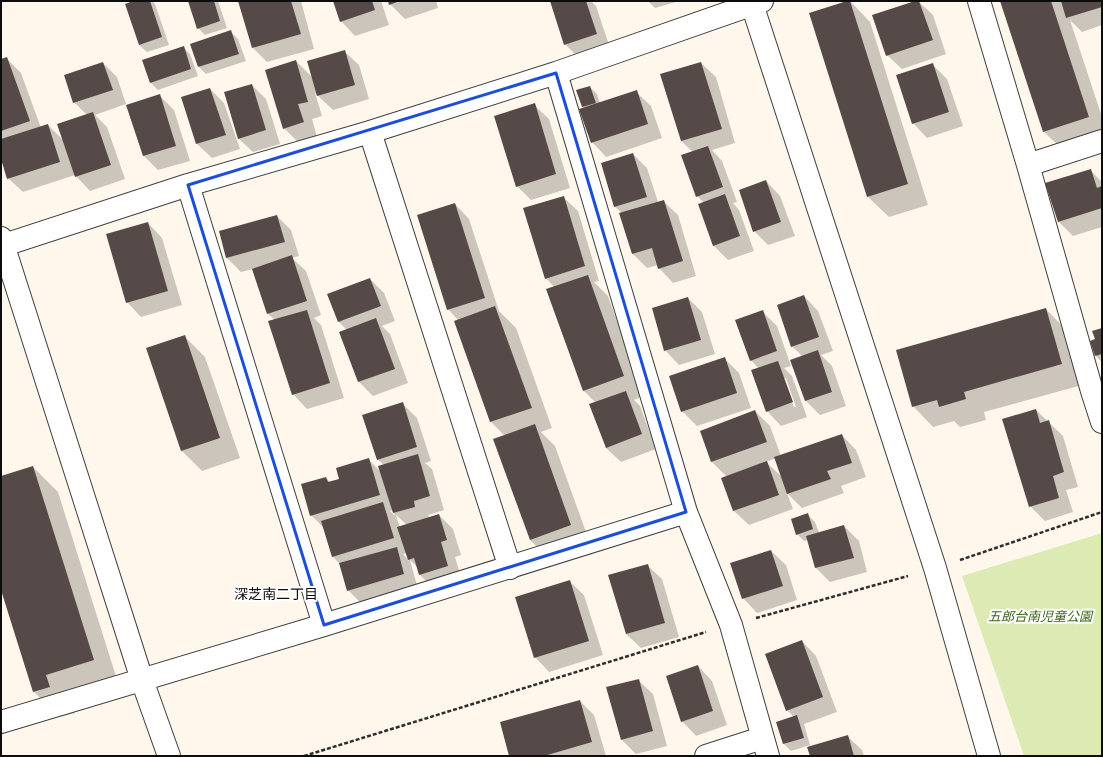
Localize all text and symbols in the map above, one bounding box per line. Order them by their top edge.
district label: 深芝南二丁目 [234,585,318,603]
park label: 五郎台南児童公園 [988,608,1094,625]

